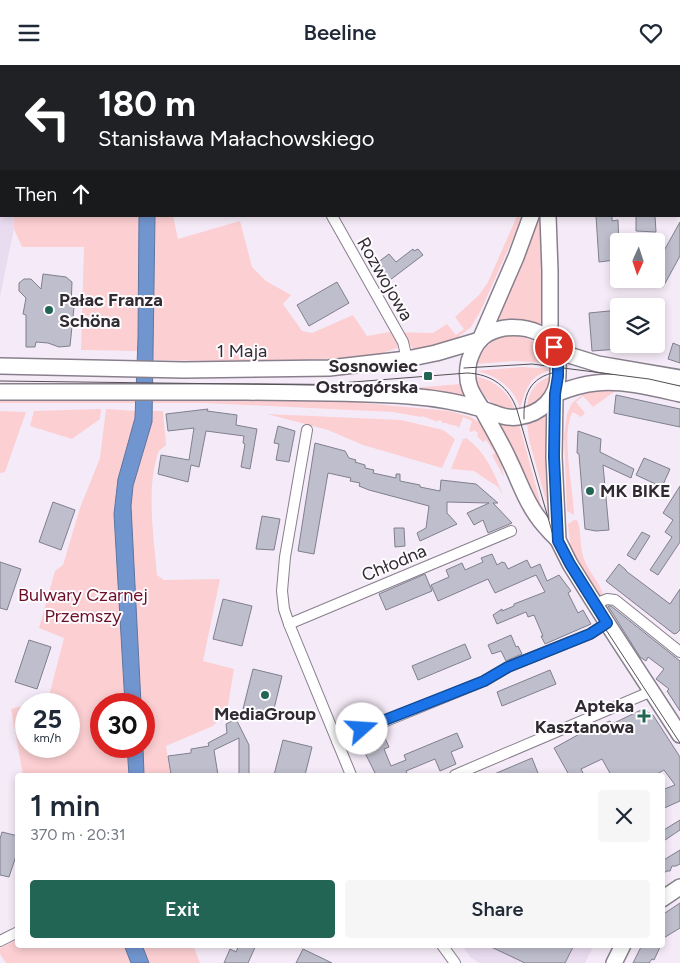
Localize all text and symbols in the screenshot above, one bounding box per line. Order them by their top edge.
icon: menu [15,19,43,47]
text: Beeline [304,19,376,46]
icon: heart [637,19,665,47]
text: 180 m [98,83,196,125]
icon: left [15,85,80,150]
text: Stanisława Małachowskiego [98,125,374,152]
icon: ahead [67,180,95,208]
text: Then [15,183,57,206]
street label: Rozwojowa [352,233,418,325]
north arrow [610,233,665,287]
map controls [610,233,665,353]
place label: Pałac Franza Schöna [59,289,163,332]
button: layers [610,298,665,353]
marker: Pałac Franza Schöna [43,304,55,316]
pin [533,326,575,368]
icon: arrive [540,333,568,361]
street label: 1 Maja [217,340,267,362]
place label: Sosnowiec Ostrogórska [316,355,418,398]
marker: Sosnowiec Ostrogórska [422,370,434,382]
place label: MK BIKE [600,480,671,502]
marker: MK BIKE [584,485,596,497]
street label: Chłodna [358,540,430,586]
park label: Bulwary Czarnej Przemszy [18,584,148,627]
marker: MediaGroup [259,689,271,701]
speed limit sign: 30 [90,693,155,758]
place label: Apteka Kasztanowa [535,695,634,738]
position arrow [335,702,387,754]
place label: MediaGroup [214,703,316,725]
text: 25 [33,704,62,734]
marker: Apteka Kasztanowa [638,710,650,722]
text: km/h [34,731,61,745]
text: 1 min [30,787,100,824]
button: close [598,790,650,842]
text: 370 m · 20:31 [30,825,126,844]
button: Exit [30,880,335,938]
button: Share [345,880,650,938]

